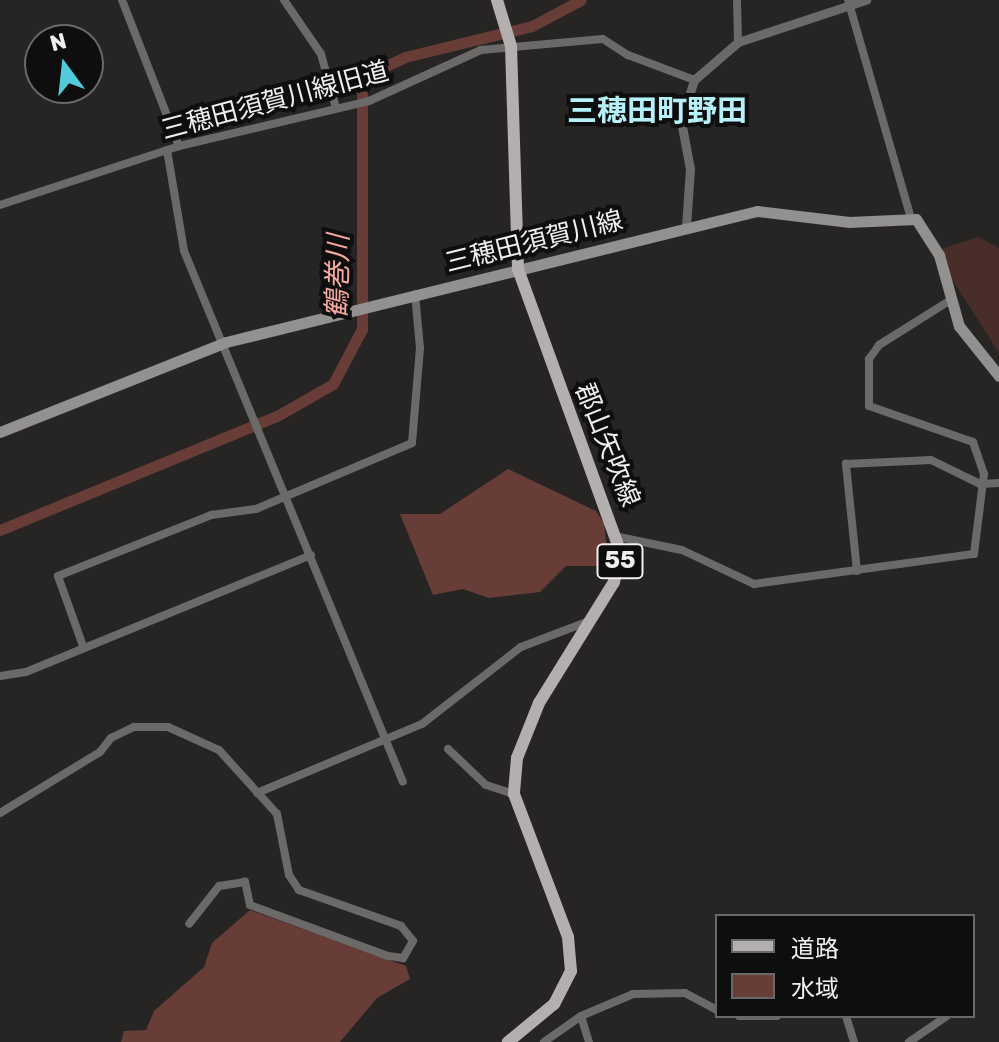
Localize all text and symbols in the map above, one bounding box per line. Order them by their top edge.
north arrow [24,24,104,104]
text: N [47,27,69,57]
street label: 三穂田須賀川線旧道 [158,56,392,146]
district label: 三穂田町野田 [567,93,747,129]
street label: 三穂田須賀川線 [442,205,626,279]
water label: 鶴巻川 [320,234,356,318]
street label: 郡山矢吹線 [568,379,646,511]
road number: 55 [596,541,644,581]
legend [715,914,975,1018]
text: 道路 [791,935,839,963]
text: 水域 [791,975,839,1003]

